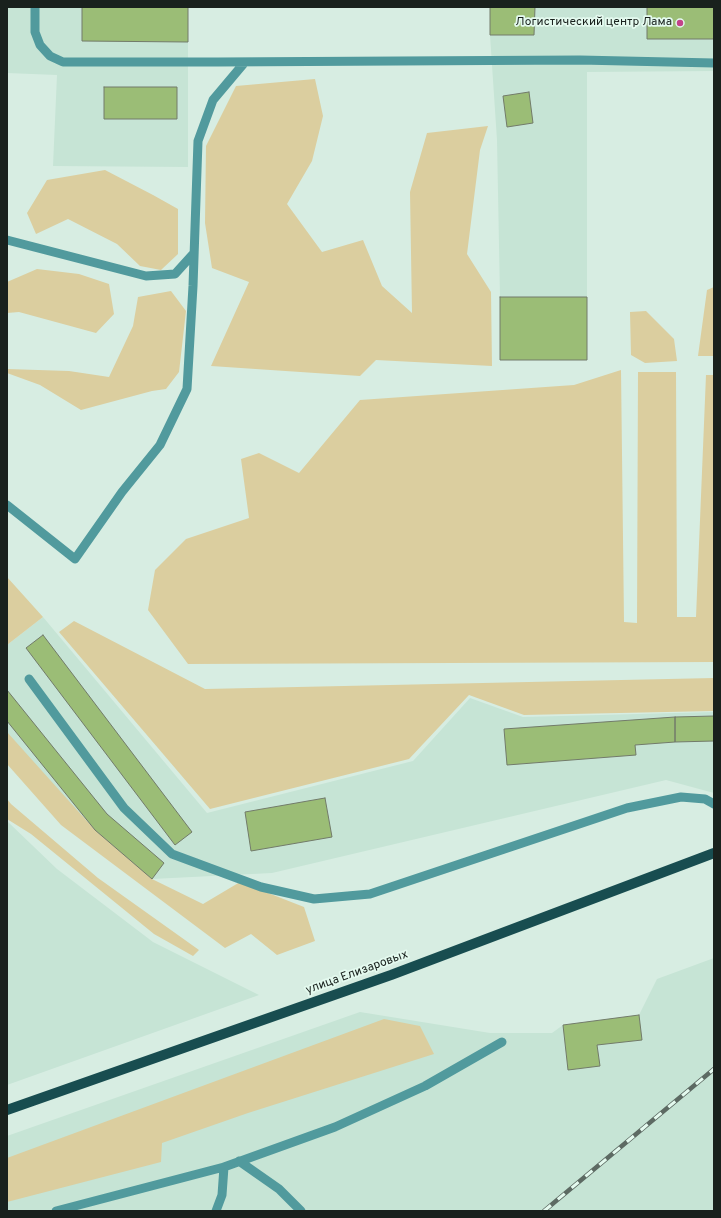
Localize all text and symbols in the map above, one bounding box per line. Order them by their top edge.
place label: Логистический центр Лама [515,16,672,30]
marker: Логистический центр Лама [675,18,685,28]
street label: улица Елизаровых [304,948,410,998]

